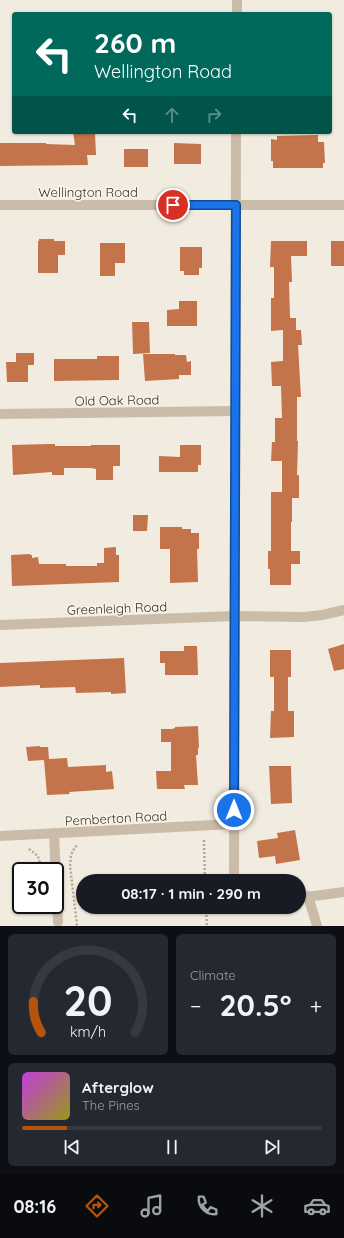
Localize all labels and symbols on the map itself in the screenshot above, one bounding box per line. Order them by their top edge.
street label: Wellington Road [38,184,138,200]
pin [156,188,190,222]
street label: Old Oak Road [74,391,160,409]
street label: Greenleigh Road [67,598,167,618]
position arrow [213,789,255,831]
street label: Pemberton Road [64,807,168,829]
speed limit sign: 30 [12,862,64,914]

